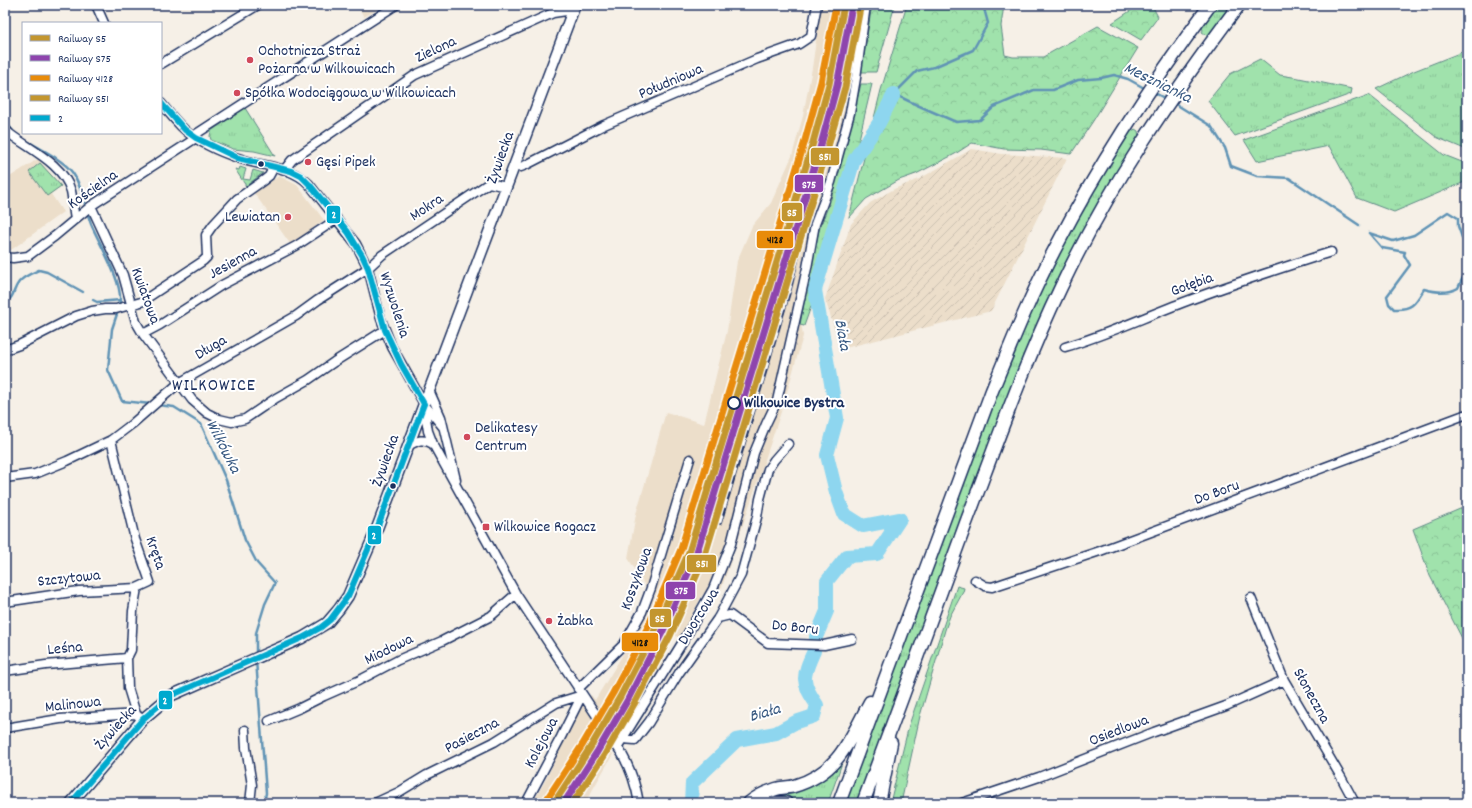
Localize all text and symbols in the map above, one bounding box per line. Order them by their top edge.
legend [22,22,162,134]
street label: Zielona [412,30,461,69]
text: Railway S5 [58,31,106,48]
place label: Ochotnicza Straż Pożarna w Wilkowicach [258,40,395,81]
text: Railway S75 [58,51,111,68]
marker: Ochotnicza Straż Pożarna w Wilkowicach [245,55,255,65]
water label: Mesznianka [1119,57,1196,111]
street label: Południowa [635,58,707,106]
text: Railway 4128 [58,71,113,88]
place label: Spółka Wodociągowa w Wilkowicach [245,82,456,105]
marker: Spółka Wodociągowa w Wilkowicach [232,88,242,98]
text: Railway S51 [58,91,109,108]
text: 2 [58,111,63,128]
street label: Żywiecka [481,128,521,188]
line badge: S51 [810,147,840,166]
text: S51 [819,150,831,166]
place label: Gęsi Pipek [316,151,376,174]
marker: Gęsi Pipek [303,157,313,167]
unlabelled marker [256,159,266,169]
street label: Kościelna [63,164,123,216]
line badge: S75 [794,174,824,193]
text: S75 [802,178,816,194]
street label: Mokra [405,188,449,228]
line badge: S5 [781,202,803,222]
line badge: 2 [326,205,341,224]
place label: Lewiatan [225,206,280,229]
text: S5 [787,206,797,222]
text: 2 [332,208,337,224]
marker: Lewiatan [283,212,293,222]
line badge: 4128 [756,230,794,249]
text: 4128 [767,233,784,249]
street label: Jesienna [205,240,262,286]
street label: Kwiatowa [124,264,166,328]
street label: Gołębia [1168,267,1217,303]
street label: Wyzwolenia [373,269,416,341]
water label: Biała [826,317,856,354]
street label: Długa [191,329,232,366]
district label: WILKOWICE [172,374,256,399]
place label: Wilkowice Bystra [744,392,846,415]
marker: Wilkowice Bystra [727,396,741,410]
water label: Wilkówka [198,416,246,479]
place label: Delikatesy Centrum [475,417,538,458]
street label: Żywiecka [366,431,406,491]
marker: Delikatesy Centrum [462,432,472,442]
street label: Do Boru [1191,474,1243,512]
unlabelled marker [388,481,398,491]
place label: Wilkowice Rogacz [494,516,596,539]
marker: Wilkowice Rogacz [481,522,491,532]
line badge: 2 [367,525,382,545]
text: 2 [372,529,377,545]
street label: Kręta [139,533,172,573]
street label: Koszykowa [615,544,659,614]
line badge: S51 [686,554,717,573]
text: S51 [696,557,708,573]
street label: Szczytowa [36,564,102,594]
line badge: S75 [665,581,696,600]
street label: Dworcowa [673,584,726,650]
text: S75 [674,584,688,600]
line badge: S5 [649,608,672,628]
place label: Żabka [557,610,593,633]
text: S5 [655,612,665,628]
street label: Do Boru [771,614,819,642]
marker: Żabka [544,616,554,626]
street label: Miodowa [361,628,418,672]
line badge: 4128 [621,632,659,652]
street label: Leśna [46,636,84,662]
text: 4128 [632,636,649,652]
street label: Słoneczna [1286,664,1336,728]
line badge: 2 [158,690,173,710]
street label: Malinowa [44,691,103,719]
text: 2 [163,694,168,710]
water label: Biała [747,698,784,730]
street label: Żywiecka [89,700,143,756]
street label: Osiedlowa [1086,709,1153,753]
street label: Pasieczna [441,712,504,760]
street label: Kolejowa [519,713,565,772]

